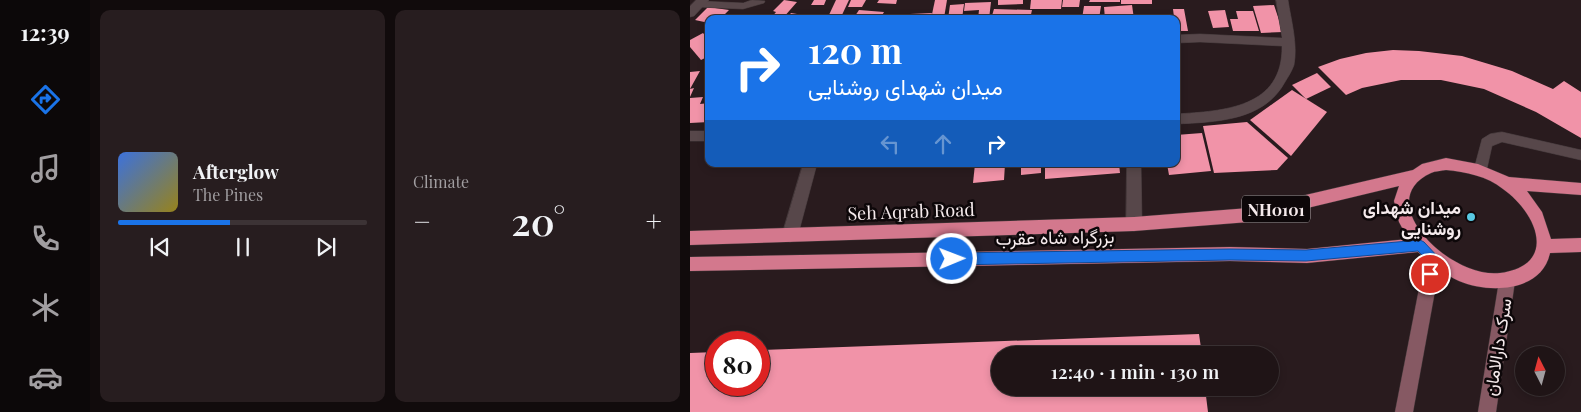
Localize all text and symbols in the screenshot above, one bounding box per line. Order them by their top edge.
text: 12:39 [20,17,70,47]
text: 120 m [808,26,902,73]
icon: right [725,35,790,100]
text: میدان شهدای روشنایی [808,71,1003,101]
icon: directions [28,82,63,117]
icon: left [876,130,904,158]
icon: ahead [929,130,957,158]
icon: right [982,130,1010,158]
icon: music [28,151,63,186]
text: Afterglow [193,158,279,184]
text: Climate [413,171,469,192]
text: The Pines [193,184,263,205]
text: 20° [511,195,565,246]
road number: NH0101 [1242,195,1310,222]
place label: میدان شهدای روشنایی [1363,195,1461,240]
street label: Seh Aqrab Road [847,197,976,225]
text: − [413,202,431,239]
text: + [646,202,662,239]
marker: میدان شهدای روشنایی [1465,211,1477,223]
icon: phone [28,221,63,256]
street label: بزرگراه شاه عقرب [995,224,1115,250]
position arrow [925,232,977,284]
icon: previous [146,233,174,261]
icon: pause [229,233,257,261]
icon: next [312,233,340,261]
pin [1409,253,1451,295]
icon: arrive [1416,260,1444,288]
icon: climate [28,290,63,325]
street label: سرک دارالامان [1477,297,1517,397]
speed limit sign: 80 [705,331,770,396]
north arrow [1515,346,1565,396]
map controls [1515,346,1565,396]
text: 12:40 · 1 min · 130 m [1051,358,1219,384]
icon: car [28,360,63,395]

